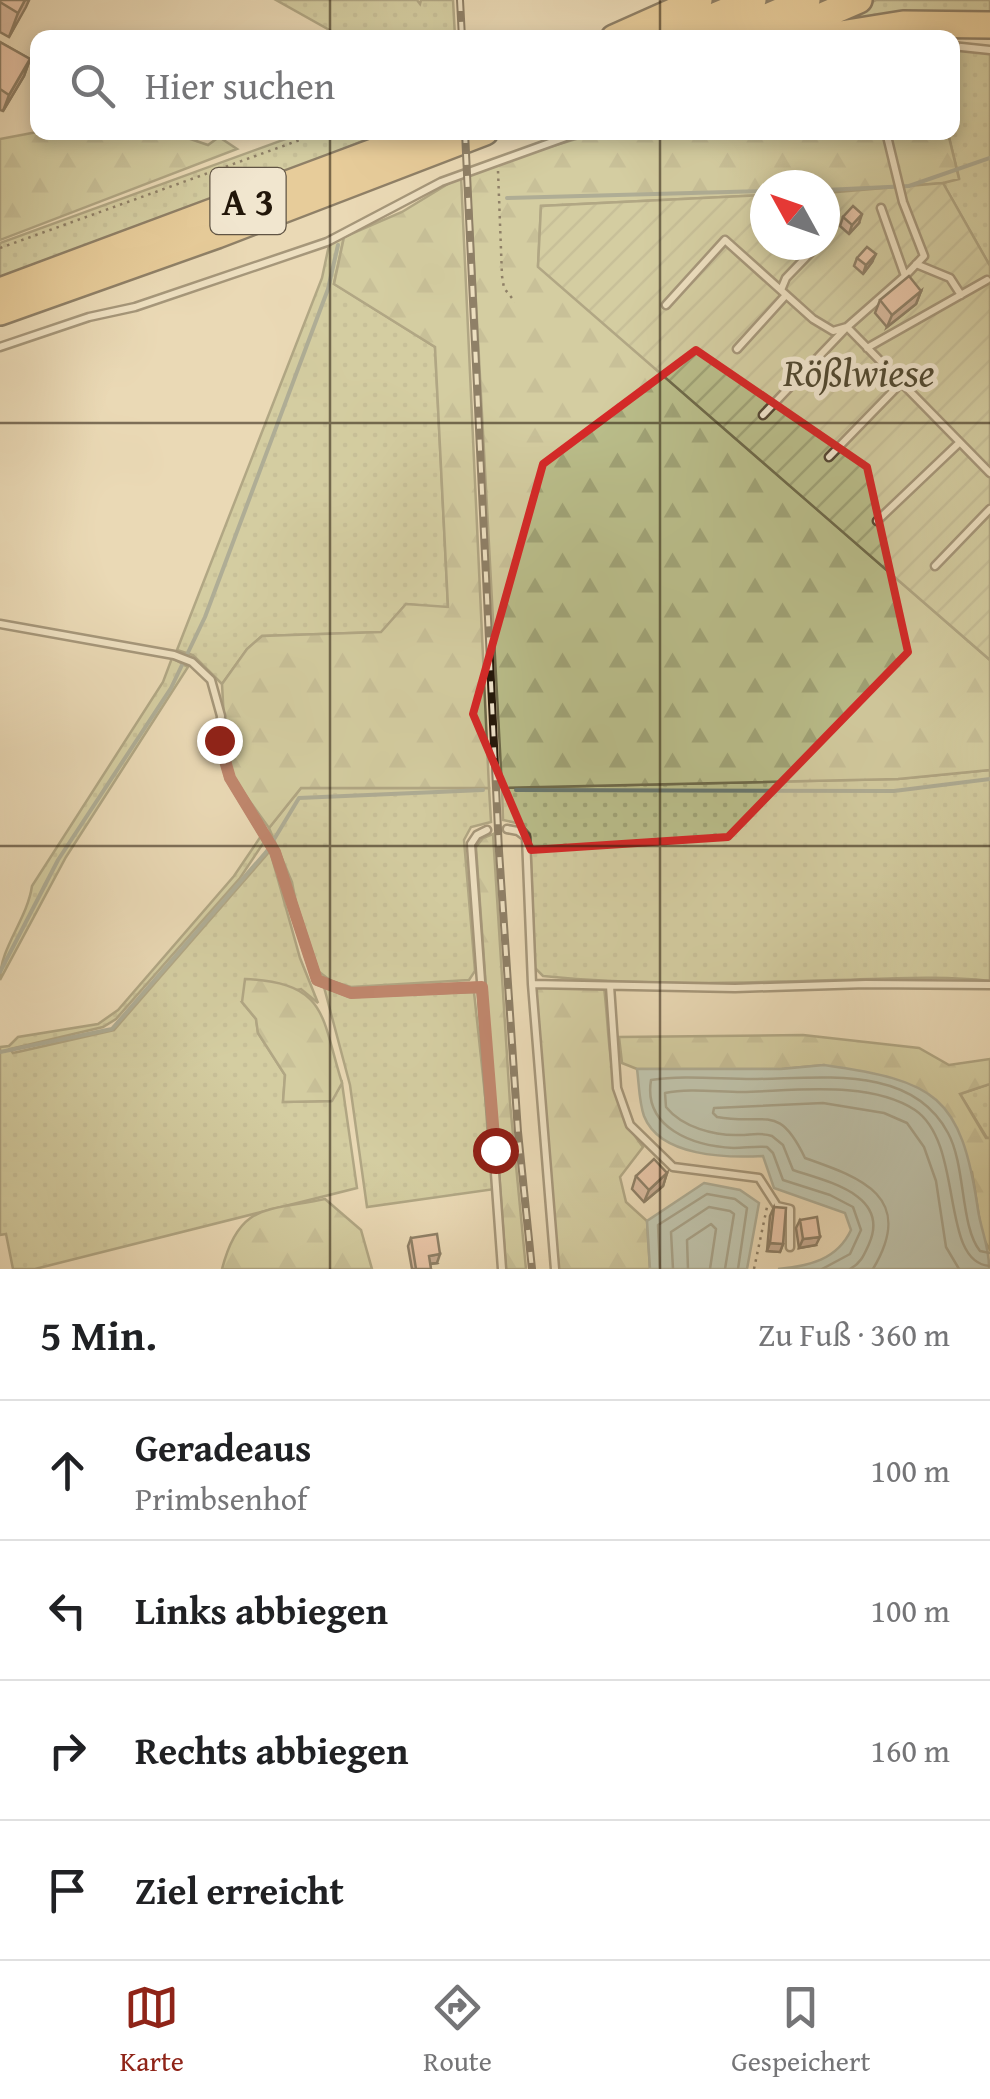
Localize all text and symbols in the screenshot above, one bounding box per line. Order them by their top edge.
search box [30,30,960,140]
text: Hier suchen [145,57,335,113]
icon: search [65,58,120,113]
road number: A 3 [210,168,286,234]
north arrow [750,170,840,260]
park label: Rößlwiese [782,342,935,401]
route end [197,718,243,764]
route start [473,1128,519,1174]
text: 5 Min. [40,1304,157,1365]
text: Zu Fuß · 360 m [758,1311,950,1358]
text: Geradeaus [135,1419,311,1475]
icon: ahead [40,1443,95,1498]
text: 100 m [871,1447,950,1494]
text: Primbsenhof [135,1475,307,1522]
text: Links abbiegen [135,1582,388,1638]
icon: left [40,1583,95,1638]
text: 100 m [871,1587,950,1634]
text: Rechts abbiegen [135,1722,408,1778]
icon: right [40,1723,95,1778]
text: 160 m [871,1727,950,1774]
text: Ziel erreicht [135,1862,344,1918]
icon: arrive [40,1863,95,1918]
tab: Karte [120,1980,184,2081]
tab: Route [423,1980,492,2081]
tab: Gespeichert [731,1980,870,2081]

